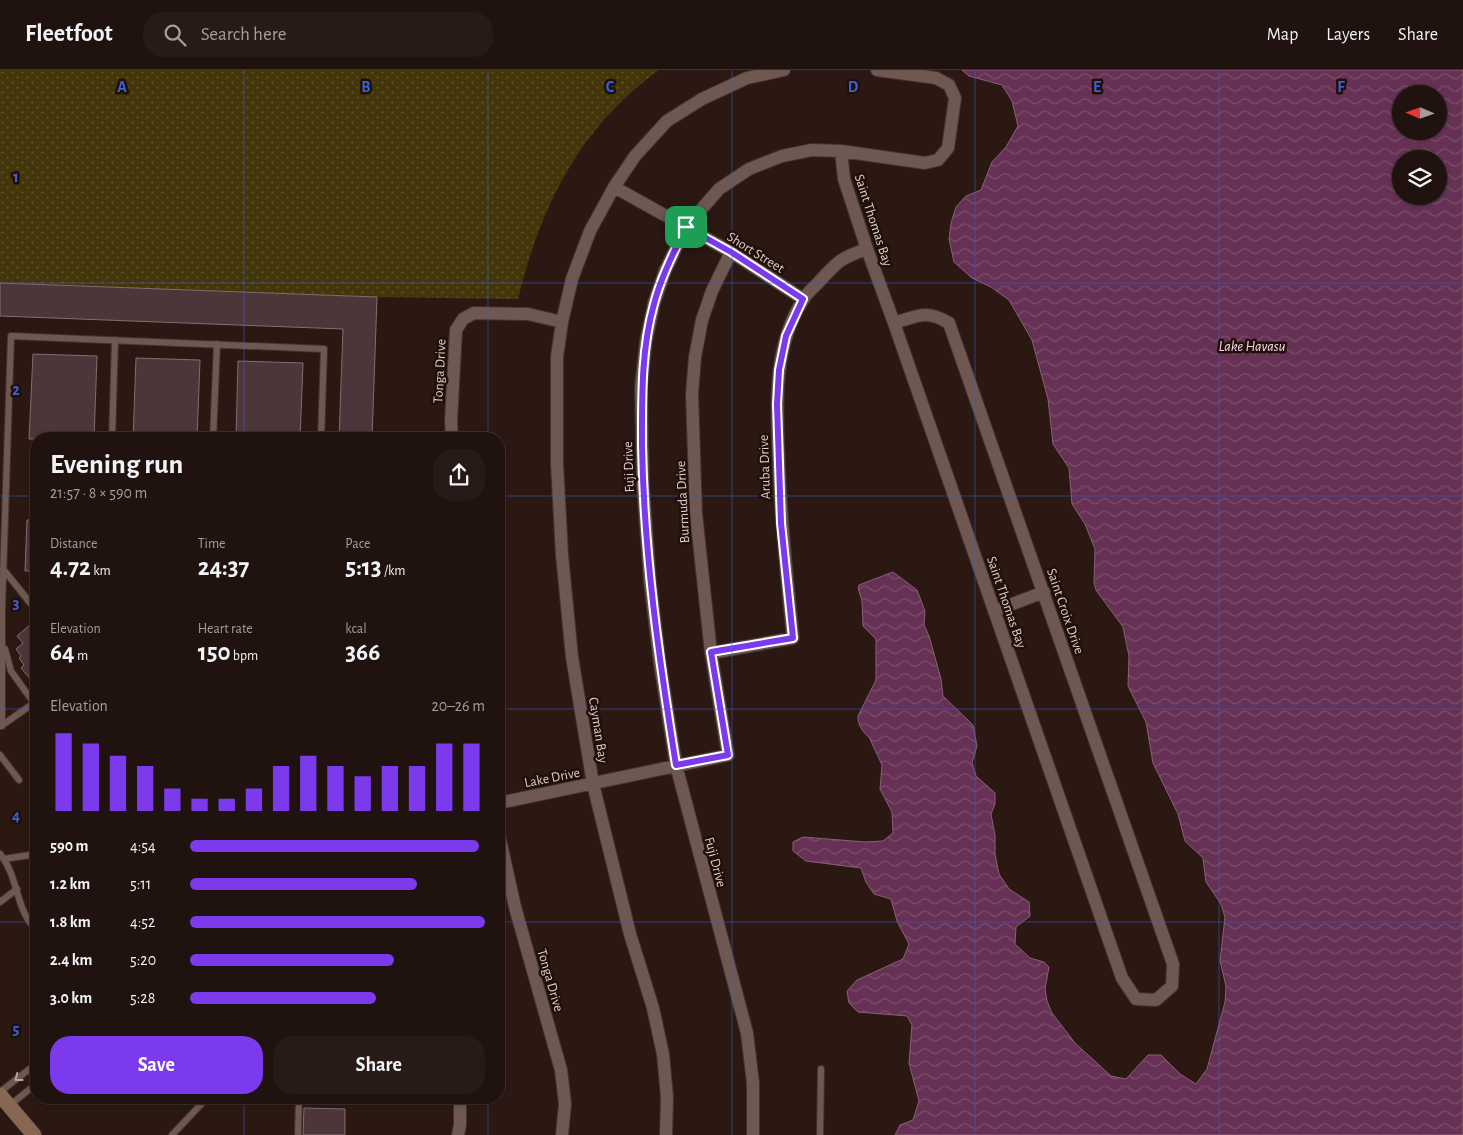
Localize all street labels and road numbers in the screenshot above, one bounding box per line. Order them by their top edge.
street label: Saint Thomas Bay [852,173,895,268]
street label: Short Street [724,230,787,276]
street label: Tonga Drive [431,339,449,404]
street label: Aruba Drive [757,434,773,500]
street label: Fuji Drive [621,441,637,493]
street label: Burmuda Drive [674,460,692,544]
street label: Saint Thomas Bay [984,555,1028,650]
street label: Saint Croix Drive [1044,567,1086,656]
street label: Cayman Bay [586,696,610,764]
street label: Lake Drive [523,766,581,790]
street label: Fuji Drive [702,836,728,889]
street label: Tonga Drive [534,947,566,1013]

